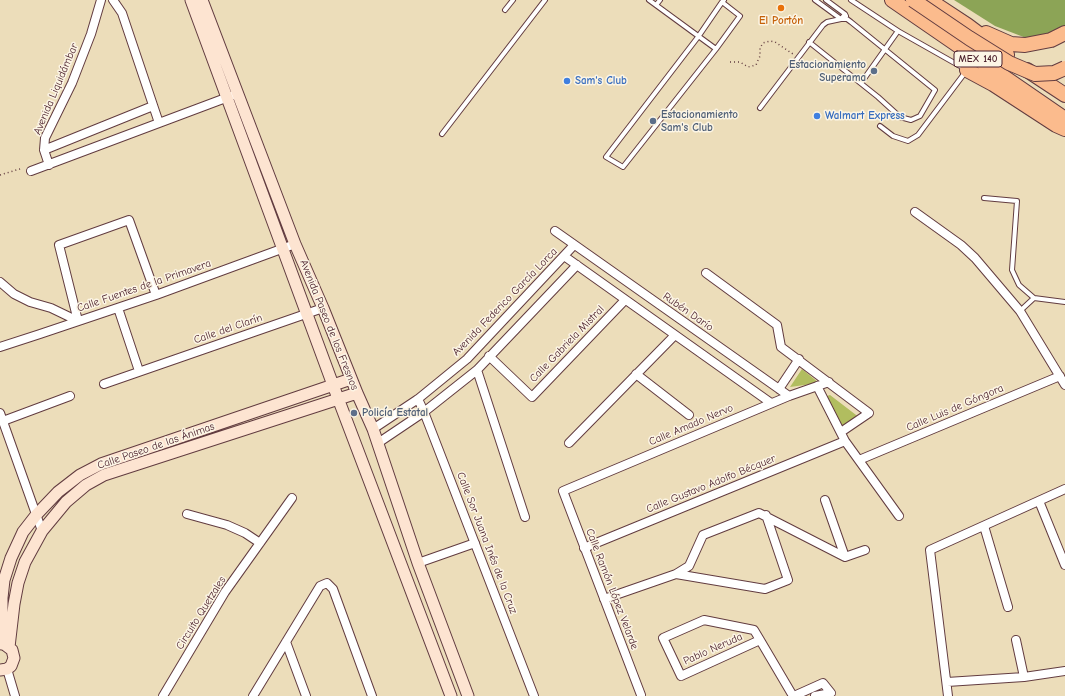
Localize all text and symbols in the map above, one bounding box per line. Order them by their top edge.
marker: El Portón [776,3,786,13]
place label: El Portón [759,14,803,28]
street label: Avenida Liquidámbar [31,41,81,137]
road number: MEX 140 [954,51,1002,67]
place label: Estacionamiento Superama [789,58,866,84]
marker: Estacionamiento Superama [869,66,879,76]
place label: Sam's Club [575,74,627,88]
marker: Sam's Club [562,76,572,86]
place label: Estacionamiento Sam's Club [661,108,738,134]
place label: Walmart Express [825,109,905,123]
marker: Walmart Express [812,111,822,121]
marker: Estacionamiento Sam's Club [648,116,658,126]
street label: Avenida Federico García Lorca [450,245,560,359]
street label: Calle Fuentes de la Primavera [75,257,213,315]
street label: Avenida Paseo de los Fresnos [297,258,361,392]
street label: Rubén Darío [660,290,716,334]
street label: Calle Gabriela Mistral [527,303,607,385]
street label: Calle del Clarín [192,311,264,347]
street label: Calle Luis de Góngora [904,382,1006,434]
street label: Calle Amado Nervo [647,401,735,449]
place label: Policía Estatal [362,406,428,420]
marker: Policía Estatal [349,408,359,418]
street label: Calle Paseo de las Ánimas [96,420,216,472]
street label: Calle Gustavo Adolfo Bécquer [644,452,778,516]
street label: Calle Sor Juana Inés de la Cruz [454,470,520,616]
street label: Calle Ramón López Velarde [583,527,641,651]
street label: Circuito Quetzales [173,574,229,652]
street label: Pablo Neruda [681,630,745,668]

